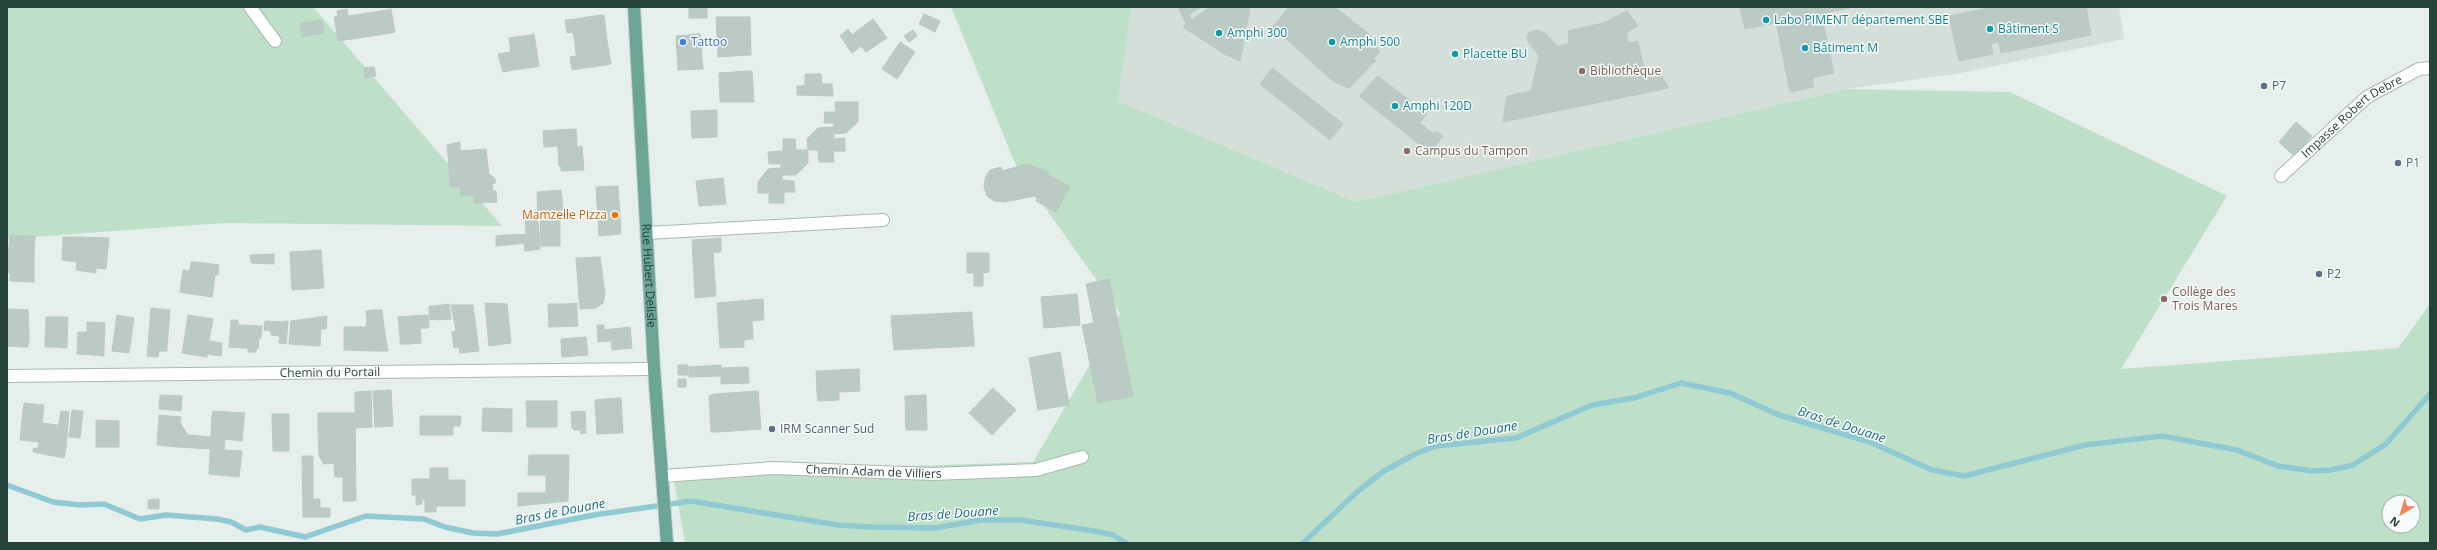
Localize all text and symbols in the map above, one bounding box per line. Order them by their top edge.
place label: Labo PIMENT département SBE [1774,11,1949,28]
marker: Labo PIMENT département SBE [1761,15,1771,25]
place label: Bâtiment S [1998,20,2059,37]
place label: Amphi 300 [1227,24,1287,41]
marker: Bâtiment S [1985,24,1995,34]
marker: Amphi 300 [1214,28,1224,38]
place label: Tattoo [691,33,727,50]
place label: Amphi 500 [1340,33,1400,50]
marker: Tattoo [678,37,688,47]
marker: Amphi 500 [1327,37,1337,47]
place label: Bâtiment M [1813,39,1878,56]
marker: Bâtiment M [1800,43,1810,53]
place label: Placette BU [1463,45,1527,62]
marker: Placette BU [1450,49,1460,59]
place label: Bibliothèque [1590,62,1661,79]
marker: Bibliothèque [1577,66,1587,76]
street label: Impasse Robert Debre [2297,71,2405,161]
place label: P7 [2272,77,2286,94]
marker: P7 [2259,81,2269,91]
place label: Amphi 120D [1403,97,1472,114]
marker: Amphi 120D [1390,101,1400,111]
place label: Campus du Tampon [1415,142,1528,159]
marker: Campus du Tampon [1402,146,1412,156]
place label: P1 [2406,154,2420,171]
marker: P1 [2393,158,2403,168]
place label: Mamzelle Pizza [522,206,607,223]
marker: Mamzelle Pizza [610,210,620,220]
street label: Rue Hubert Delisle [638,223,661,328]
place label: P2 [2327,265,2341,282]
marker: P2 [2314,269,2324,279]
place label: Collège des Trois Mares [2172,283,2238,314]
marker: Collège des Trois Mares [2159,294,2169,304]
street label: Chemin du Portail [280,363,380,381]
water label: Bras de Douane [1796,401,1889,447]
water label: Bras de Douane [1425,416,1519,448]
place label: IRM Scanner Sud [780,420,874,437]
marker: IRM Scanner Sud [767,424,777,434]
street label: Chemin Adam de Villiers [805,460,942,482]
water label: Bras de Douane [513,493,607,529]
north arrow [2381,494,2421,534]
water label: Bras de Douane [907,501,1000,525]
text: N [2386,514,2403,531]

